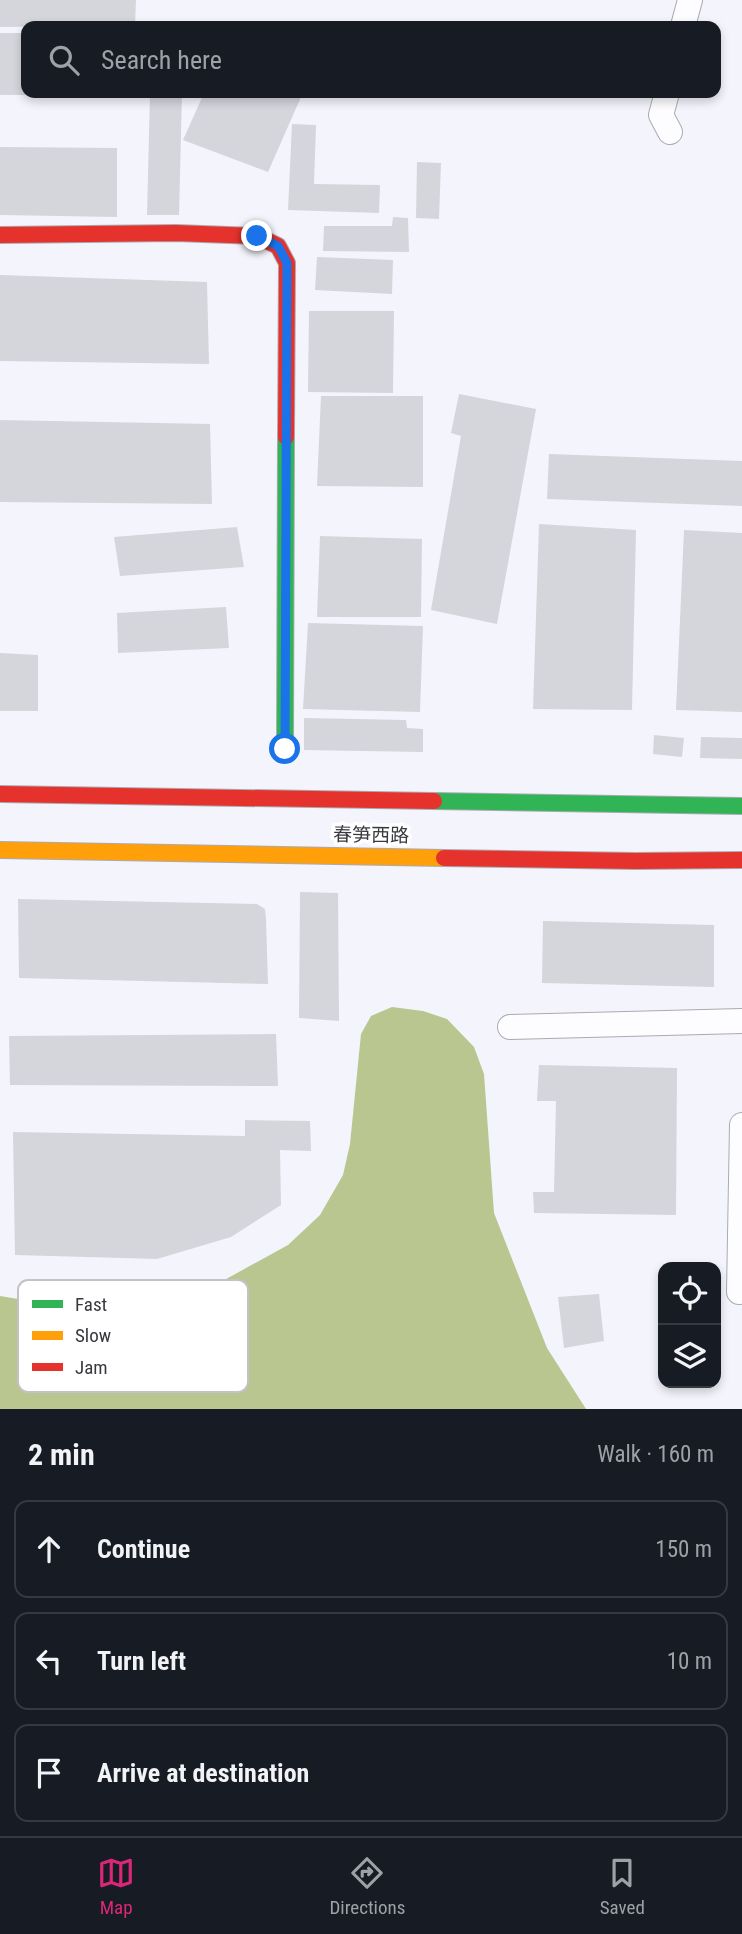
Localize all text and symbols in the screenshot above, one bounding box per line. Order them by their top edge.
search box [21,21,721,98]
icon: search [45,41,83,79]
text: Search here [101,45,222,75]
route end [241,220,272,251]
route start [269,733,300,764]
street label: 春笋西路 [333,823,409,847]
map controls [658,1262,721,1388]
button: locate [658,1262,721,1325]
legend [18,1280,248,1392]
text: Fast [75,1293,107,1316]
text: Slow [75,1324,111,1347]
button: layers [658,1325,721,1388]
text: Jam [75,1356,108,1379]
text: 2 min [28,1437,95,1472]
text: Walk · 160 m [597,1441,714,1468]
icon: ahead [30,1530,68,1568]
text: Continue [97,1534,190,1564]
text: 150 m [655,1536,712,1563]
icon: left [30,1642,68,1680]
text: Turn left [97,1646,186,1676]
text: 10 m [667,1648,712,1675]
icon: arrive [30,1754,68,1792]
text: Arrive at destination [97,1758,309,1788]
tab: Map [97,1854,135,1919]
tab: Directions [329,1854,405,1919]
tab: Saved [600,1854,645,1919]

